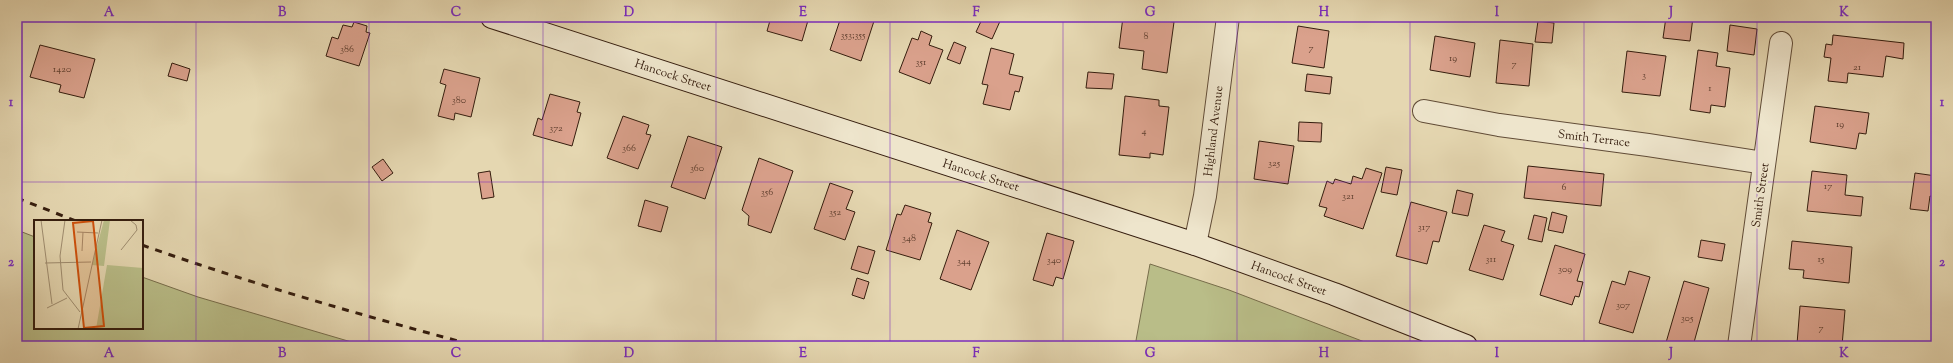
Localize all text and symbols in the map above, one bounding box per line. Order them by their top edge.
text: A [104,4,115,22]
text: B [278,4,287,22]
text: C [451,4,461,22]
text: D [624,4,634,22]
text: E [799,4,807,22]
text: F [972,4,980,22]
text: G [1145,4,1156,22]
text: H [1319,4,1330,22]
text: I [1495,4,1500,22]
text: J [1668,4,1673,22]
text: K [1839,4,1849,22]
house number: 353;355 [840,28,866,43]
house number: 8 [1144,29,1149,44]
house number: 7 [1308,41,1314,56]
house number: 386 [340,42,354,57]
house number: 19 [1449,51,1457,66]
street label: Hancock Street [632,55,713,97]
house number: 351 [916,55,927,70]
house number: 7 [1511,57,1517,72]
house number: 21 [1853,60,1862,75]
house number: 1420 [53,62,71,77]
house number: 3 [1642,68,1646,83]
house number: 1 [1708,81,1712,96]
street label: Highland Avenue [1200,84,1229,177]
house number: 380 [452,93,466,108]
text: 1 [9,94,14,112]
text: 1 [1940,94,1945,112]
house number: 19 [1836,117,1844,132]
house number: 372 [549,121,563,136]
house number: 4 [1141,124,1147,139]
street label: Smith Terrace [1557,126,1631,152]
house number: 366 [622,141,636,156]
street label: Hancock Street [940,155,1021,197]
house number: 325 [1268,156,1281,171]
house number: 360 [690,161,704,176]
street label: Smith Street [1748,162,1774,229]
house number: 17 [1824,179,1832,194]
house number: 6 [1562,180,1567,195]
house number: 356 [761,185,773,200]
house number: 321 [1342,189,1355,204]
house number: 352 [829,205,841,220]
inset map [34,220,143,329]
house number: 317 [1418,220,1430,235]
house number: 348 [902,231,916,246]
house number: 311 [1486,252,1497,267]
house number: 15 [1818,252,1825,267]
house number: 340 [1047,253,1061,268]
text: 2 [8,254,15,272]
house number: 344 [957,254,971,269]
text: 2 [1939,254,1946,272]
street label: Hancock Street [1248,257,1329,301]
house number: 309 [1558,262,1572,277]
house number: 307 [1616,298,1630,313]
house number: 305 [1681,311,1694,326]
house number: 7 [1818,321,1824,336]
text: A [104,345,115,363]
text: B [278,345,287,363]
text: C [451,345,461,363]
text: D [624,345,634,363]
text: E [799,345,807,363]
text: F [972,345,980,363]
text: G [1145,345,1156,363]
text: H [1319,345,1330,363]
text: I [1495,345,1500,363]
text: J [1668,345,1673,363]
text: K [1839,345,1849,363]

